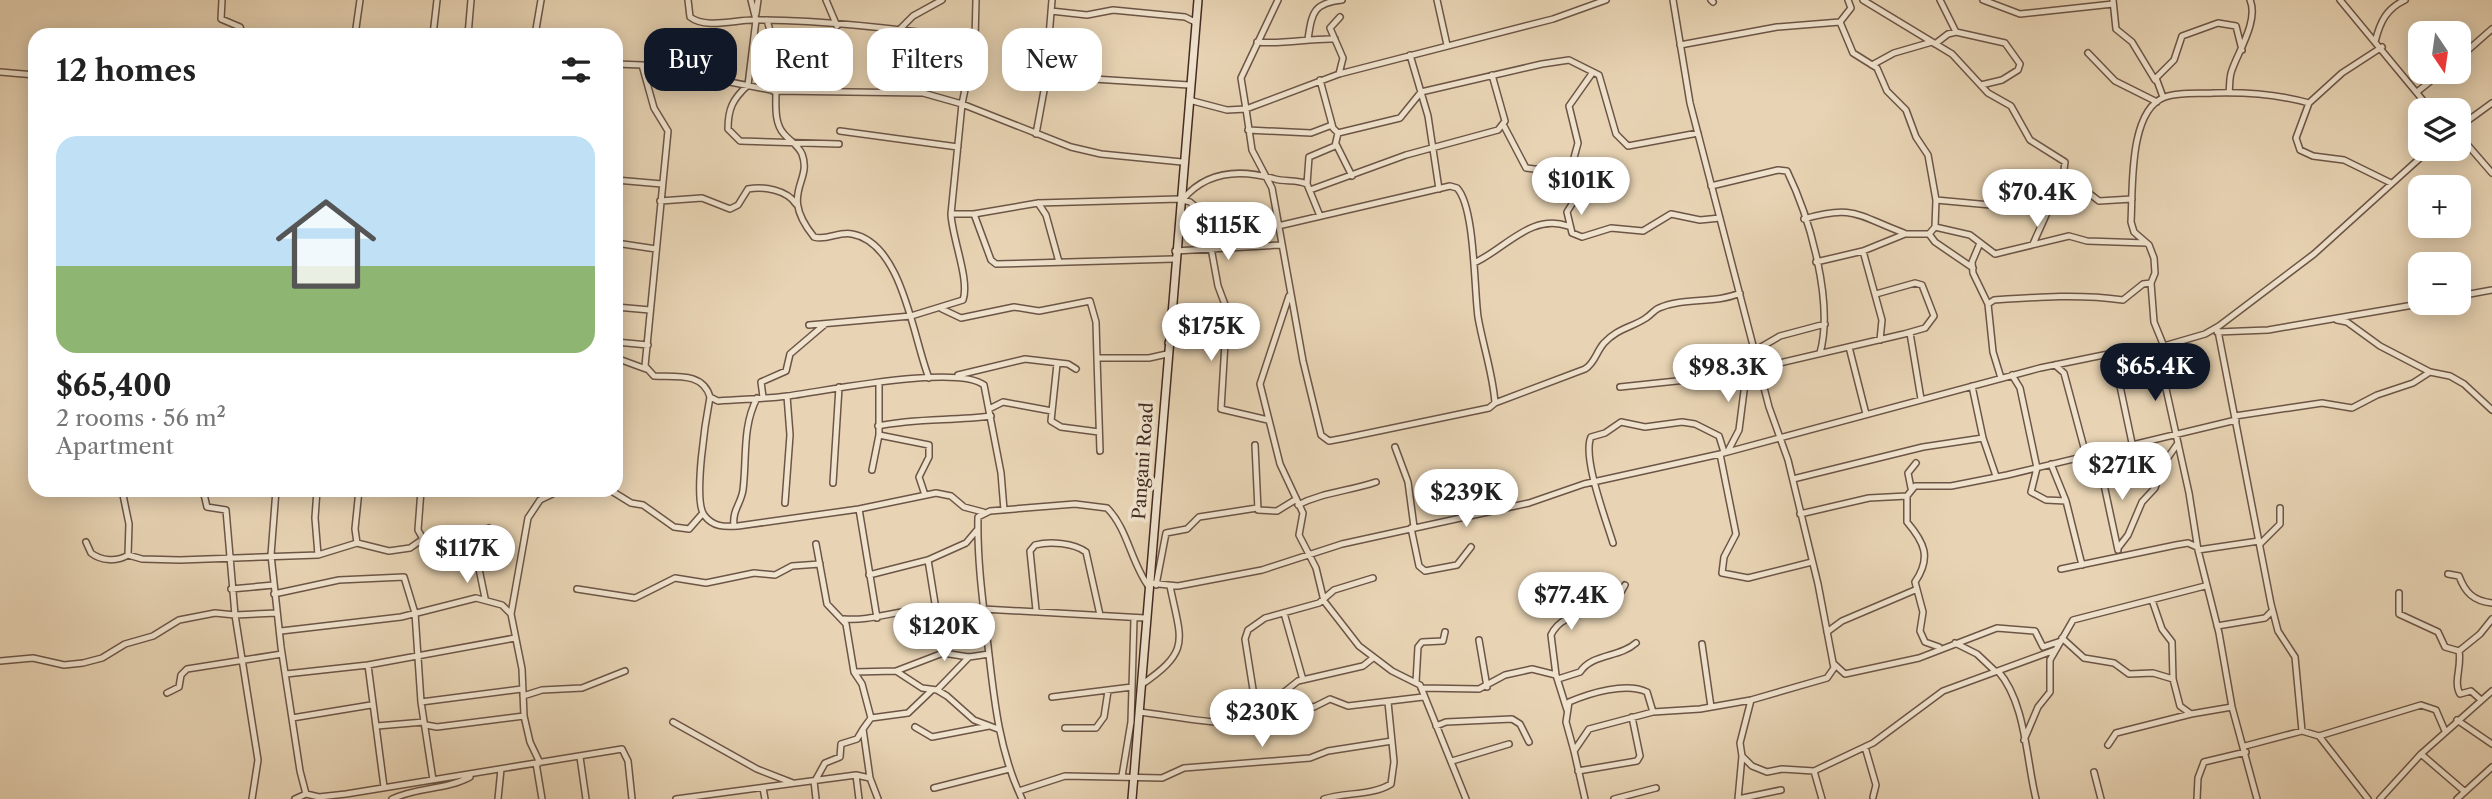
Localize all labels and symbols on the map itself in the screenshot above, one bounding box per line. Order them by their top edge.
north arrow [2408,21,2471,84]
pin: $101K [1532,158,1630,217]
pin: $70.4K [1980,170,2094,229]
pin: $115K [1179,202,1277,262]
pin: $175K [1162,304,1260,363]
pin: $98.3K [1671,344,1785,404]
pin: $65.4K [2098,344,2212,403]
street label: Pangani Road [1128,402,1158,520]
pin: $271K [2073,442,2171,502]
pin: $239K [1417,470,1515,529]
pin: $117K [418,526,516,585]
pin: $77.4K [1514,572,1628,632]
pin: $120K [895,604,993,663]
pin: $230K [1213,690,1311,749]

